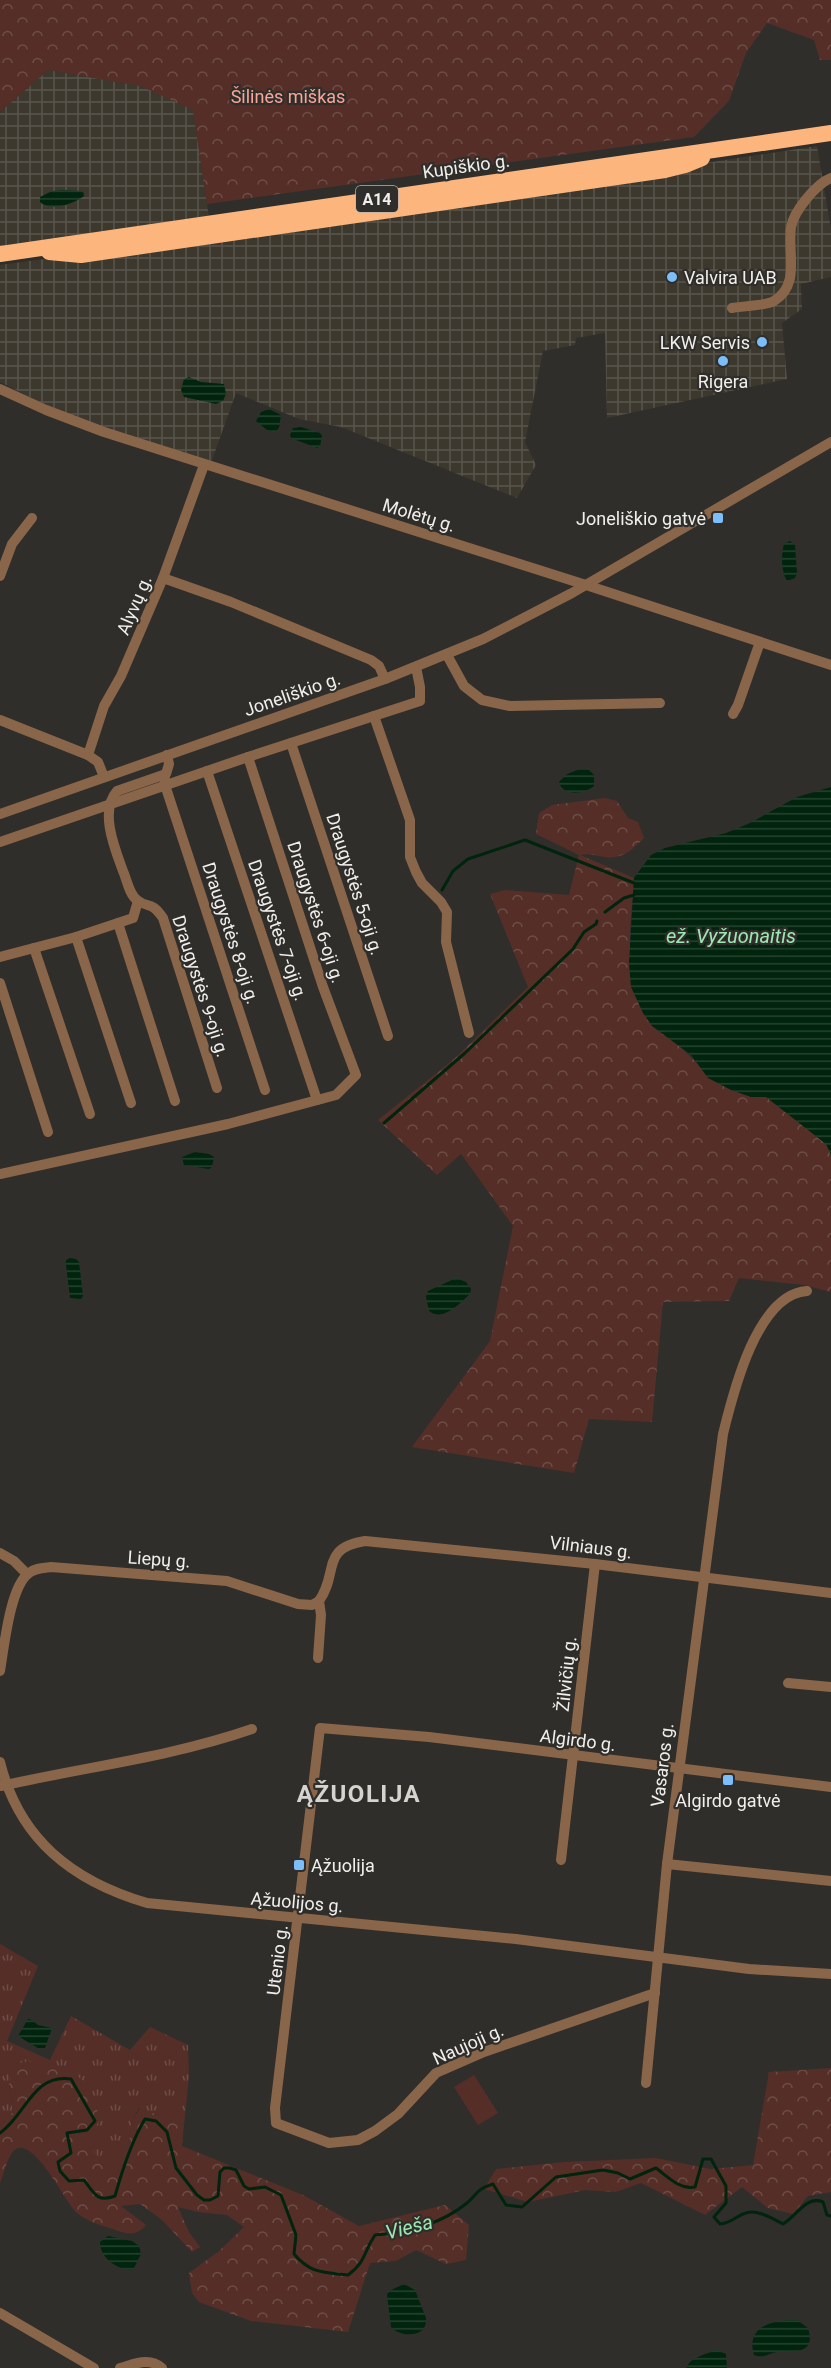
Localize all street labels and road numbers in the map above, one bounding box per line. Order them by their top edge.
street label: Kupiškio g. [421,149,511,183]
road number: A14 [356,186,398,212]
street label: Molėtų g. [380,494,458,536]
street label: Alyvų g. [112,572,156,638]
street label: Joneliškio g. [241,668,343,720]
street label: Draugystės 5-oji g. [322,810,388,958]
street label: Draugystės 6-oji g. [283,838,349,986]
street label: Draugystės 7-oji g. [244,857,312,1003]
street label: Draugystės 8-oji g. [198,859,264,1007]
street label: Draugystės 9-oji g. [168,912,234,1060]
street label: Vilniaus g. [549,1532,633,1562]
street label: Liepų g. [127,1546,191,1572]
street label: Žilvičių g. [552,1635,580,1713]
street label: Vasaros g. [646,1722,678,1808]
street label: Algirdo g. [539,1725,617,1755]
street label: Ąžuolijos g. [250,1887,344,1917]
street label: Utenio g. [262,1923,292,1997]
street label: Naujoji g. [429,2019,507,2069]

